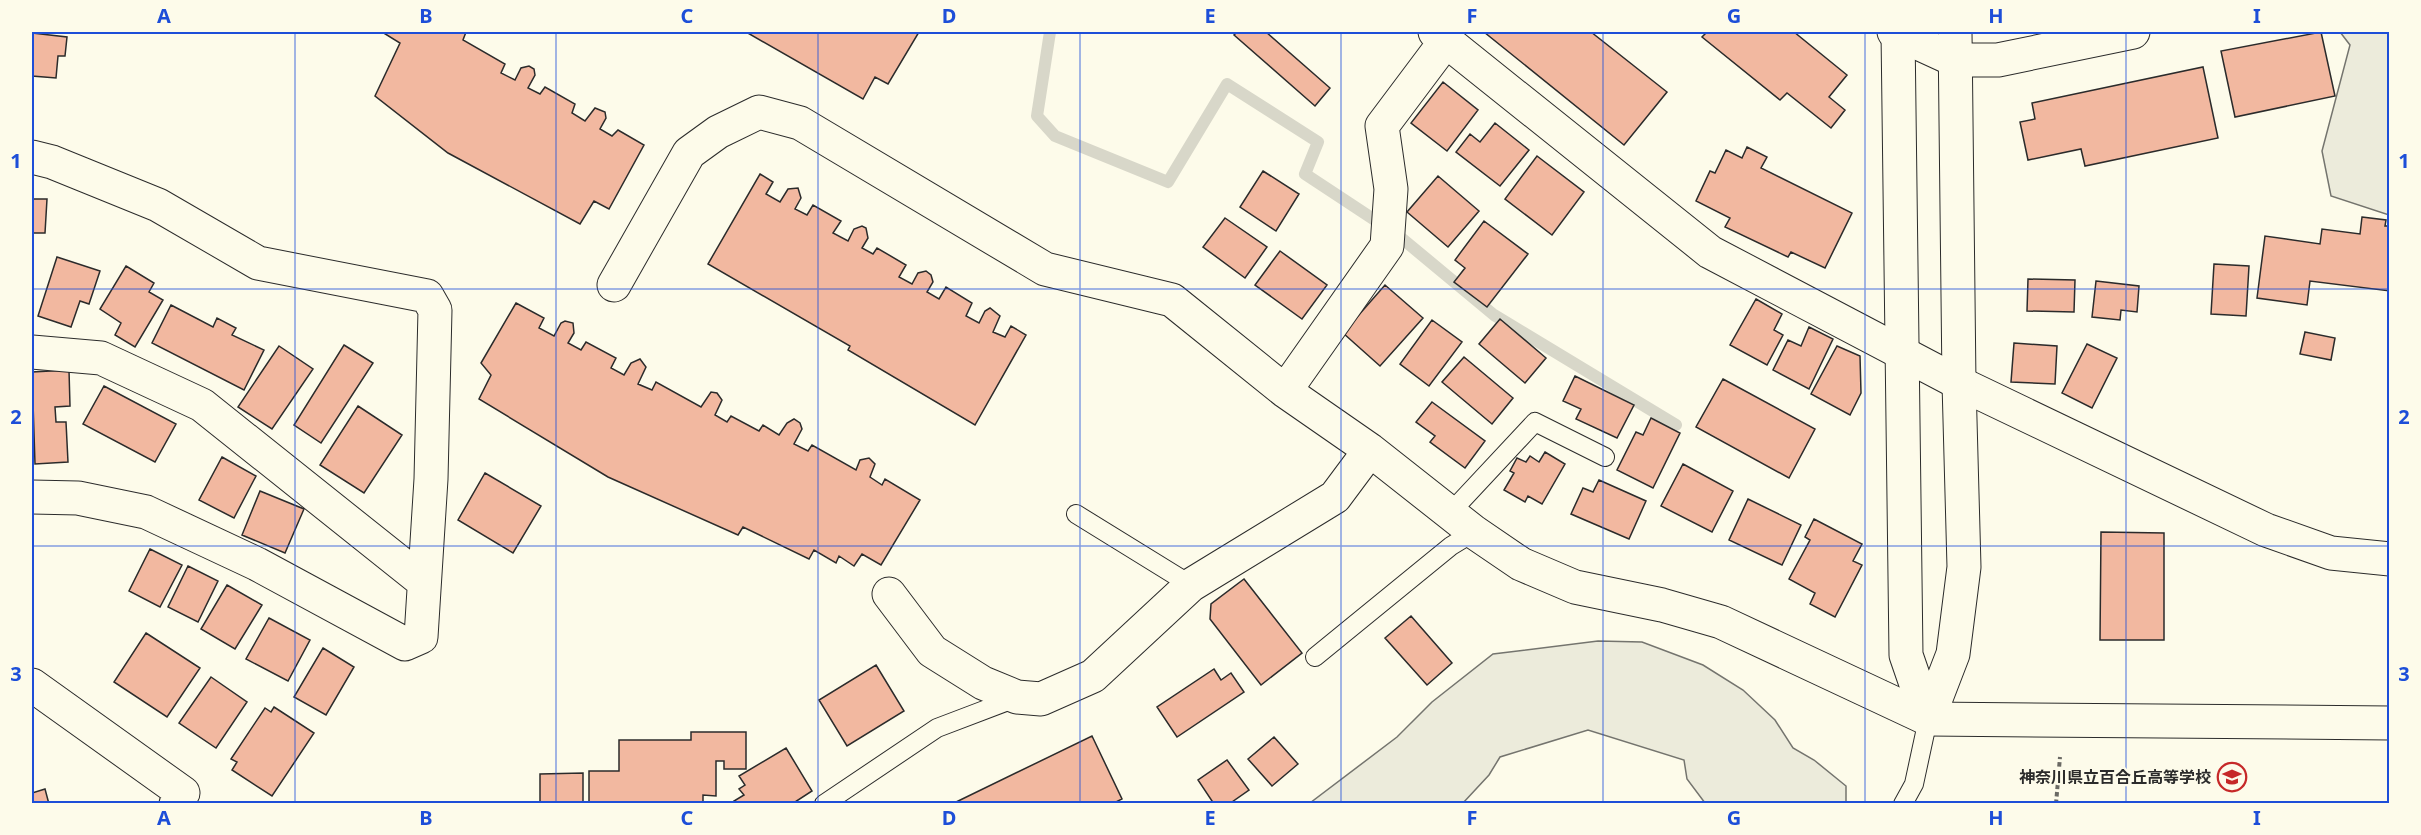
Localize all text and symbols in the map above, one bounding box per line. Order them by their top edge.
text: A [157,2,171,29]
text: B [419,2,433,29]
text: C [681,2,694,29]
text: D [942,2,956,29]
text: E [1204,2,1216,29]
text: F [1467,2,1477,29]
text: G [1727,2,1741,29]
text: H [1988,2,2004,29]
text: I [2253,2,2261,29]
text: 1 [10,147,22,174]
text: 1 [2398,147,2410,174]
text: 2 [10,403,22,430]
text: 2 [2398,403,2410,430]
text: 3 [10,660,22,687]
text: 3 [2398,660,2410,687]
school or university icon: 神奈川県立百合丘高等学校 [2216,761,2248,793]
place label: 神奈川県立百合丘高等学校 [2019,766,2211,788]
text: A [157,804,171,831]
text: B [419,804,433,831]
text: C [681,804,694,831]
text: D [942,804,956,831]
text: E [1204,804,1216,831]
text: F [1467,804,1477,831]
text: G [1727,804,1741,831]
text: H [1988,804,2004,831]
text: I [2253,804,2261,831]

